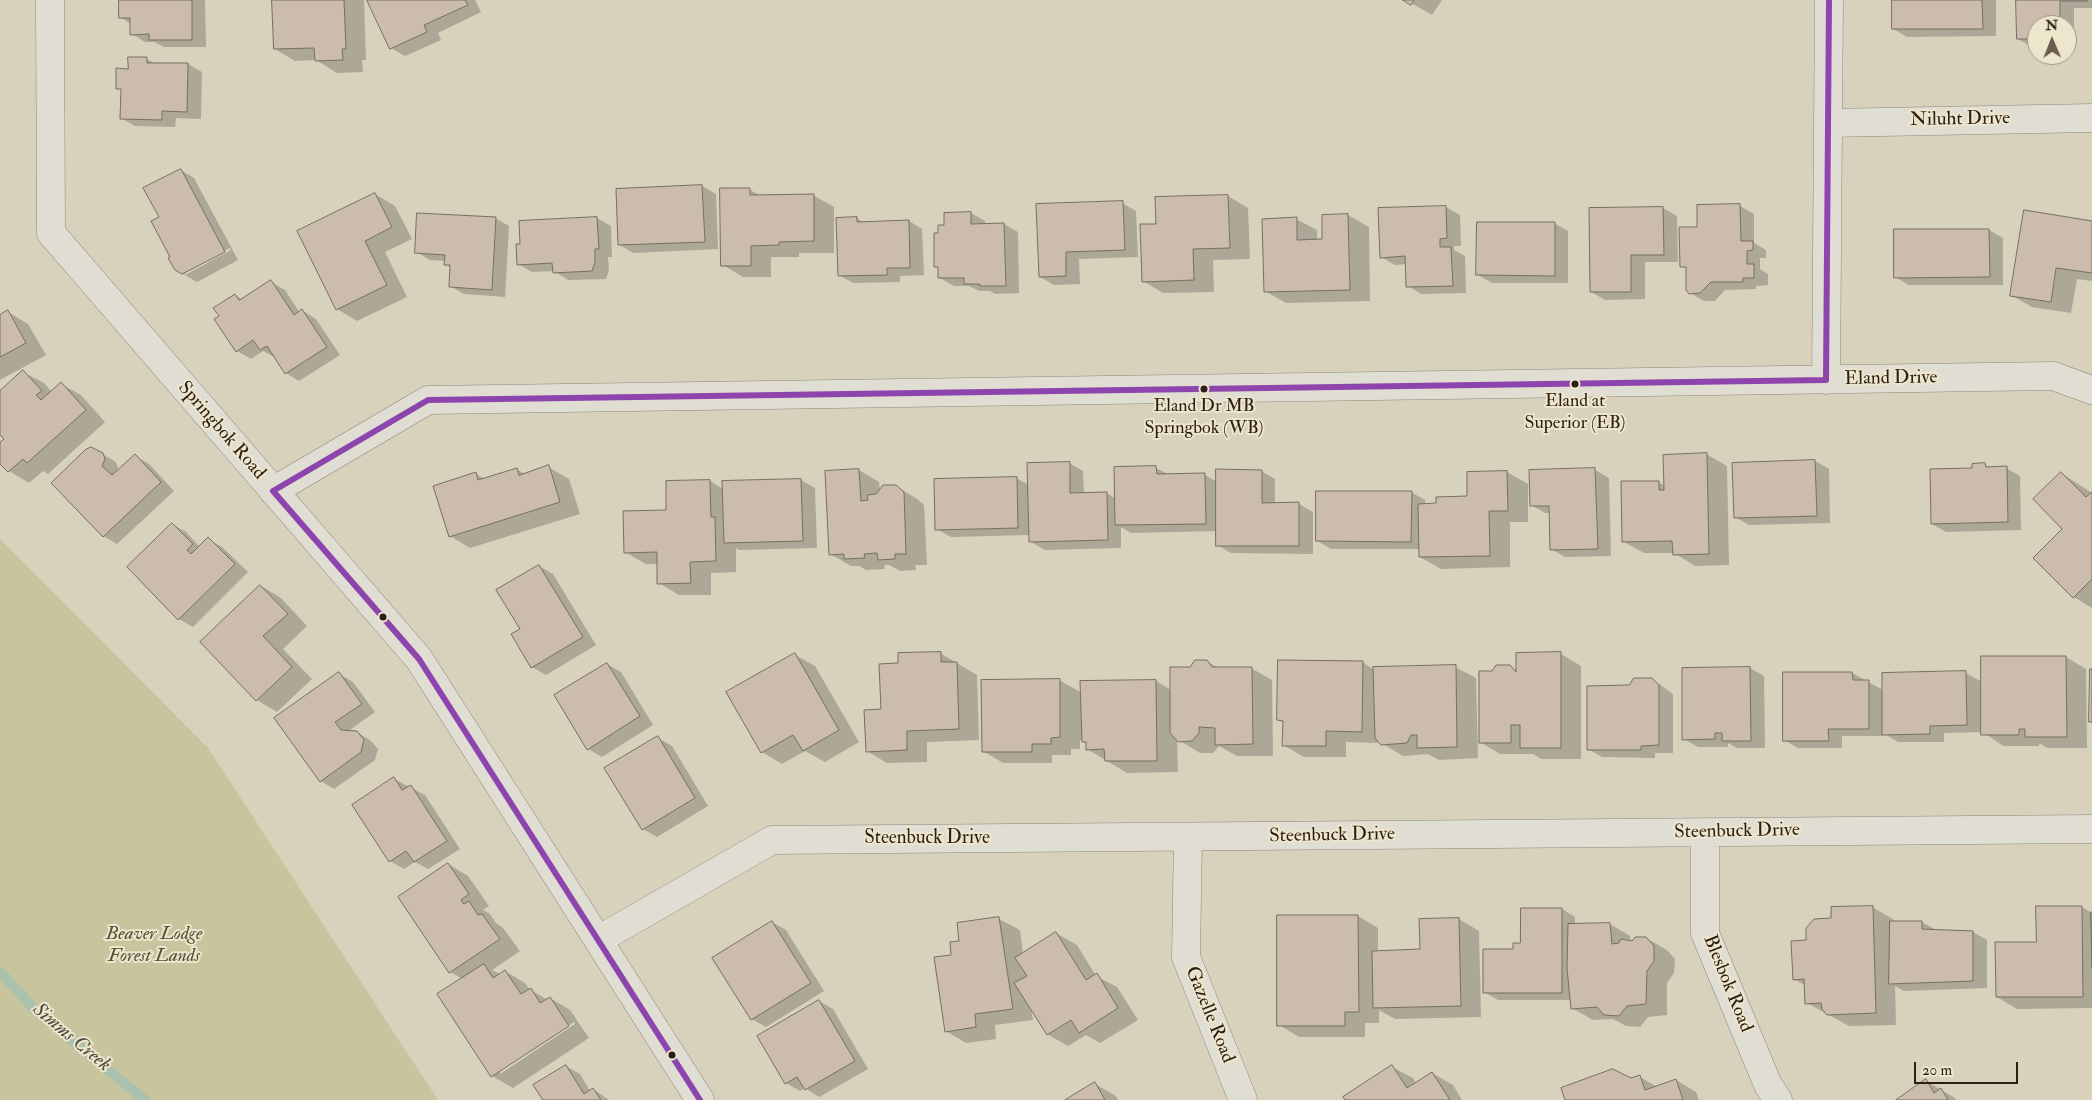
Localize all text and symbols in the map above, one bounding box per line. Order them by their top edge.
north arrow [2027,15,2077,65]
text: N [2045,17,2058,34]
street label: Niluht Drive [1910,108,2010,132]
street label: Eland Drive [1844,367,1938,391]
street label: Springbok Road [172,377,270,485]
marker: Eland at Superior (EB) [1570,379,1580,389]
marker: Eland Dr MB Springbok (WB) [1199,384,1209,394]
place label: Eland at Superior (EB) [1525,391,1625,434]
place label: Eland Dr MB Springbok (WB) [1145,396,1263,438]
unlabelled marker [378,612,388,622]
street label: Steenbuck Drive [1674,820,1800,844]
street label: Steenbuck Drive [1269,824,1395,848]
street label: Steenbuck Drive [864,828,990,850]
park label: Beaver Lodge Forest Lands [106,924,202,968]
street label: Blesbok Road [1697,932,1757,1036]
street label: Gazelle Road [1179,963,1239,1067]
water label: Simms Creek [27,998,115,1078]
unlabelled marker [667,1050,677,1060]
scale bar [1917,1052,2021,1084]
text: 20 m [1922,1061,1952,1080]

